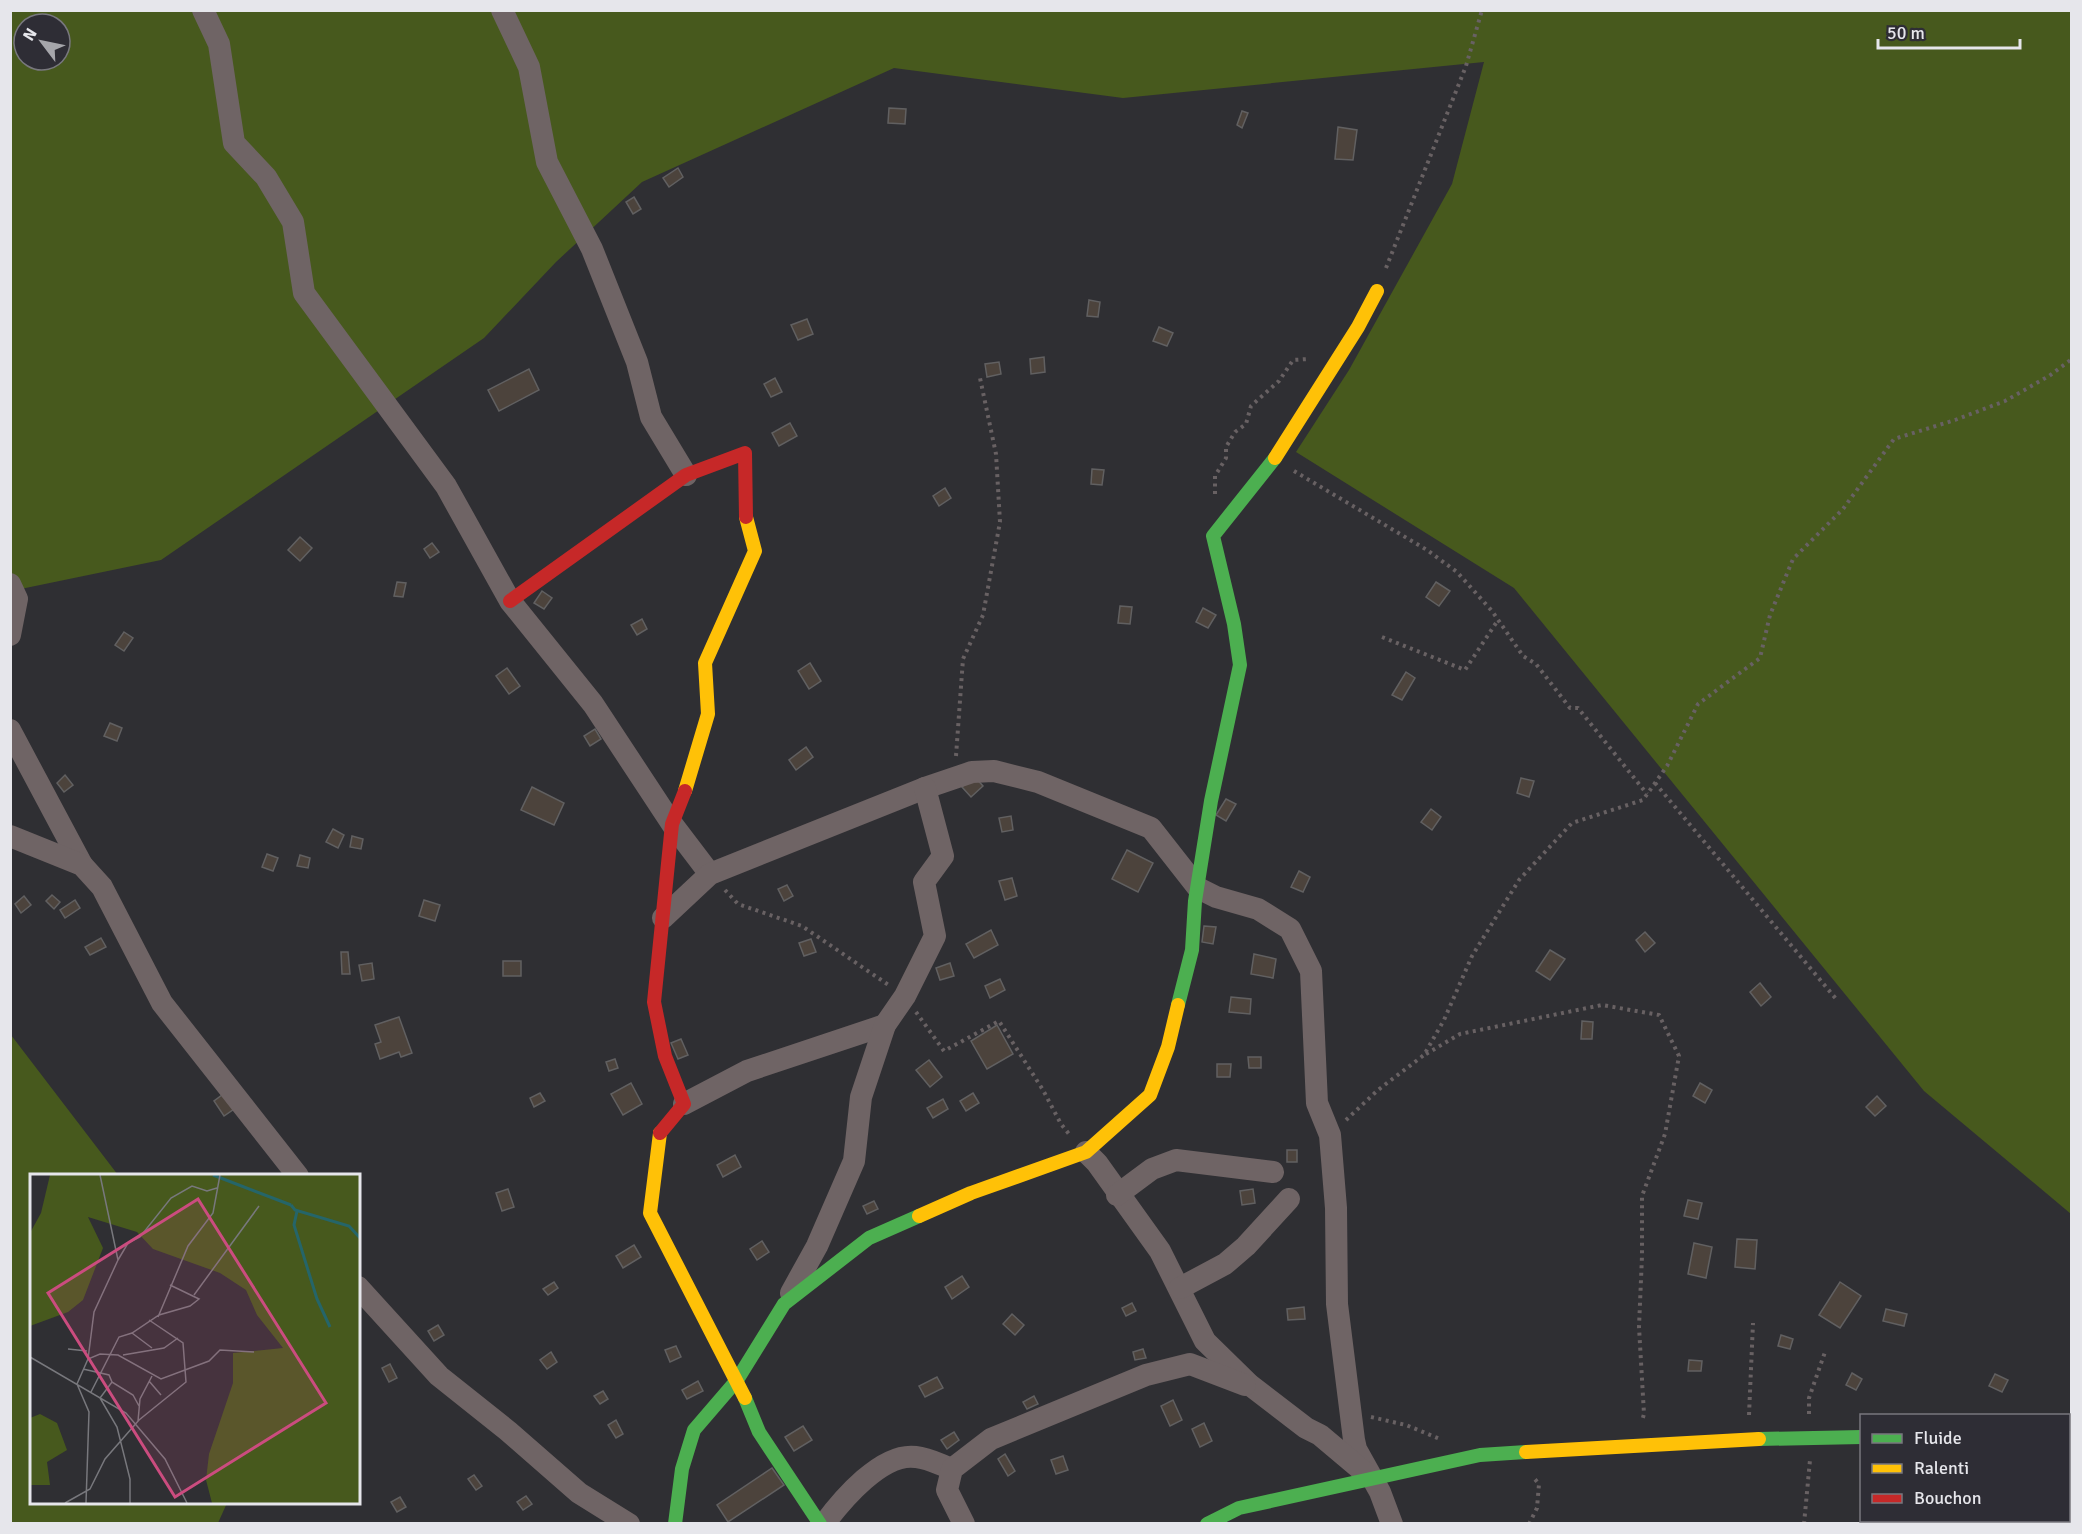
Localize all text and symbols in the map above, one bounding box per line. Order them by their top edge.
north arrow [12,12,72,72]
scale bar [1878,12,2020,50]
text: 50 m [1887,22,1925,44]
text: N [19,25,42,45]
inset map [30,1174,360,1504]
legend [1860,1414,2070,1522]
text: Fluide [1914,1427,1962,1449]
text: Ralenti [1914,1457,1969,1479]
text: Bouchon [1914,1487,1982,1509]

